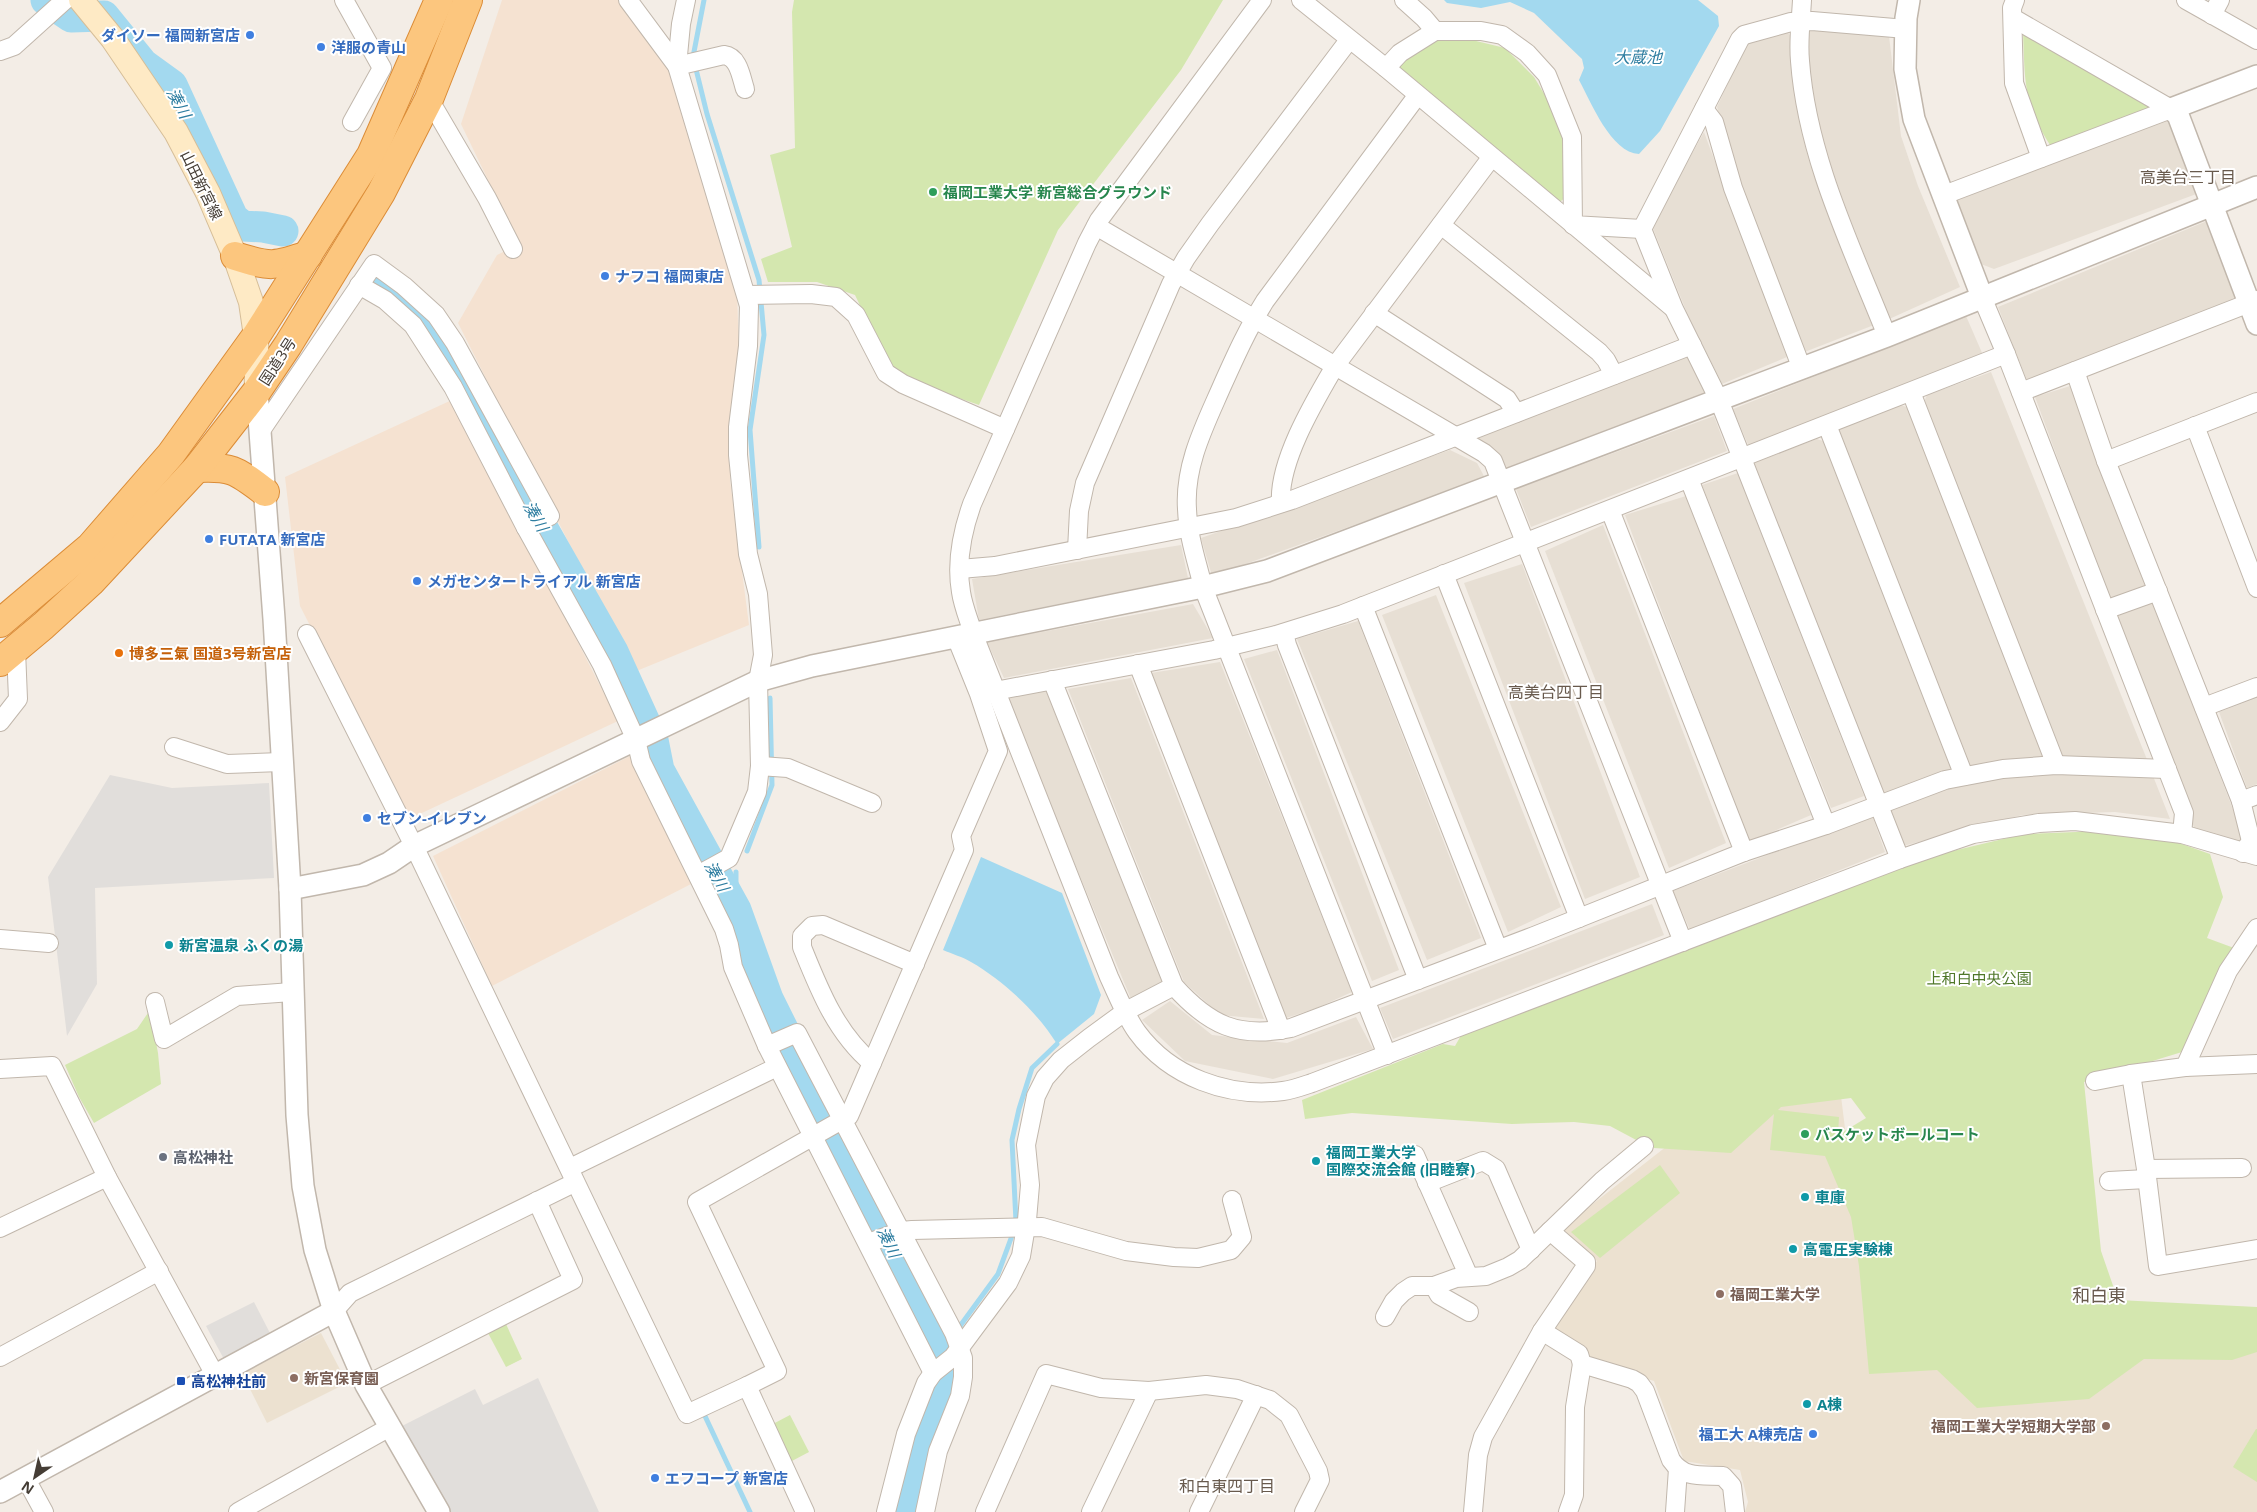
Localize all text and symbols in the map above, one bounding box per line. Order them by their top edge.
place label: ダイソー 福岡新宮店 [101,25,240,45]
marker: ダイソー 福岡新宮店 [244,29,256,41]
place label: 洋服の青山 [331,37,406,57]
marker: 洋服の青山 [315,41,327,53]
water label: 大蔵池 [1614,46,1664,68]
water label: 湊川 [162,84,197,124]
street label: 山田新宮線 [177,147,227,223]
district label: 高美台三丁目 [2140,166,2236,188]
place label: 福岡工業大学 新宮総合グラウンド [942,182,1172,202]
marker: 福岡工業大学 新宮総合グラウンド [927,186,939,198]
place label: ナフコ 福岡東店 [615,266,724,286]
marker: ナフコ 福岡東店 [599,270,611,282]
street label: 国道3号 [254,333,300,389]
water label: 湊川 [518,497,555,537]
place label: FUTATA 新宮店 [219,529,326,549]
marker: FUTATA 新宮店 [203,533,215,545]
place label: メガセンタートライアル 新宮店 [427,571,641,591]
marker: メガセンタートライアル 新宮店 [411,575,423,587]
place label: 博多三氣 国道3号新宮店 [129,643,291,663]
marker: 博多三氣 国道3号新宮店 [113,647,125,659]
district label: 高美台四丁目 [1508,681,1604,703]
place label: セブン-イレブン [377,808,487,828]
marker: セブン-イレブン [361,812,373,824]
water label: 湊川 [700,857,735,897]
place label: 新宮温泉 ふくの湯 [179,935,303,955]
marker: 新宮温泉 ふくの湯 [163,939,175,951]
park label: 上和白中央公園 [1926,968,2032,988]
place label: バスケットボールコート [1815,1124,1980,1144]
marker: バスケットボールコート [1799,1128,1811,1140]
place label: 福岡工業大学 国際交流会館 (旧睦寮) [1325,1142,1475,1179]
place label: 高松神社 [173,1147,233,1167]
marker: 高松神社 [157,1151,169,1163]
marker: 福岡工業大学 国際交流会館 (旧睦寮) [1310,1155,1322,1167]
place label: 車庫 [1815,1187,1845,1207]
marker: 車庫 [1799,1191,1811,1203]
water label: 湊川 [872,1223,907,1263]
place label: 高電圧実験棟 [1803,1239,1893,1259]
marker: 高電圧実験棟 [1787,1243,1799,1255]
district label: 和白東 [2072,1283,2126,1307]
place label: 福岡工業大学 [1729,1284,1820,1304]
marker: 福岡工業大学 [1714,1288,1726,1300]
place label: 新宮保育園 [304,1368,379,1388]
place label: 高松神社前 [191,1371,266,1391]
marker: 新宮保育園 [288,1372,300,1384]
marker: 高松神社前 [175,1375,187,1387]
place label: A棟 [1817,1394,1842,1414]
marker: A棟 [1801,1398,1813,1410]
place label: 福岡工業大学短期大学部 [1930,1416,2096,1436]
marker: 福岡工業大学短期大学部 [2100,1420,2112,1432]
place label: 福工大 A棟売店 [1698,1424,1803,1444]
marker: 福工大 A棟売店 [1807,1428,1819,1440]
north arrow [10,1452,60,1502]
place label: エフコープ 新宮店 [665,1468,788,1488]
marker: エフコープ 新宮店 [649,1472,661,1484]
district label: 和白東四丁目 [1179,1475,1275,1497]
text: N [17,1477,37,1499]

